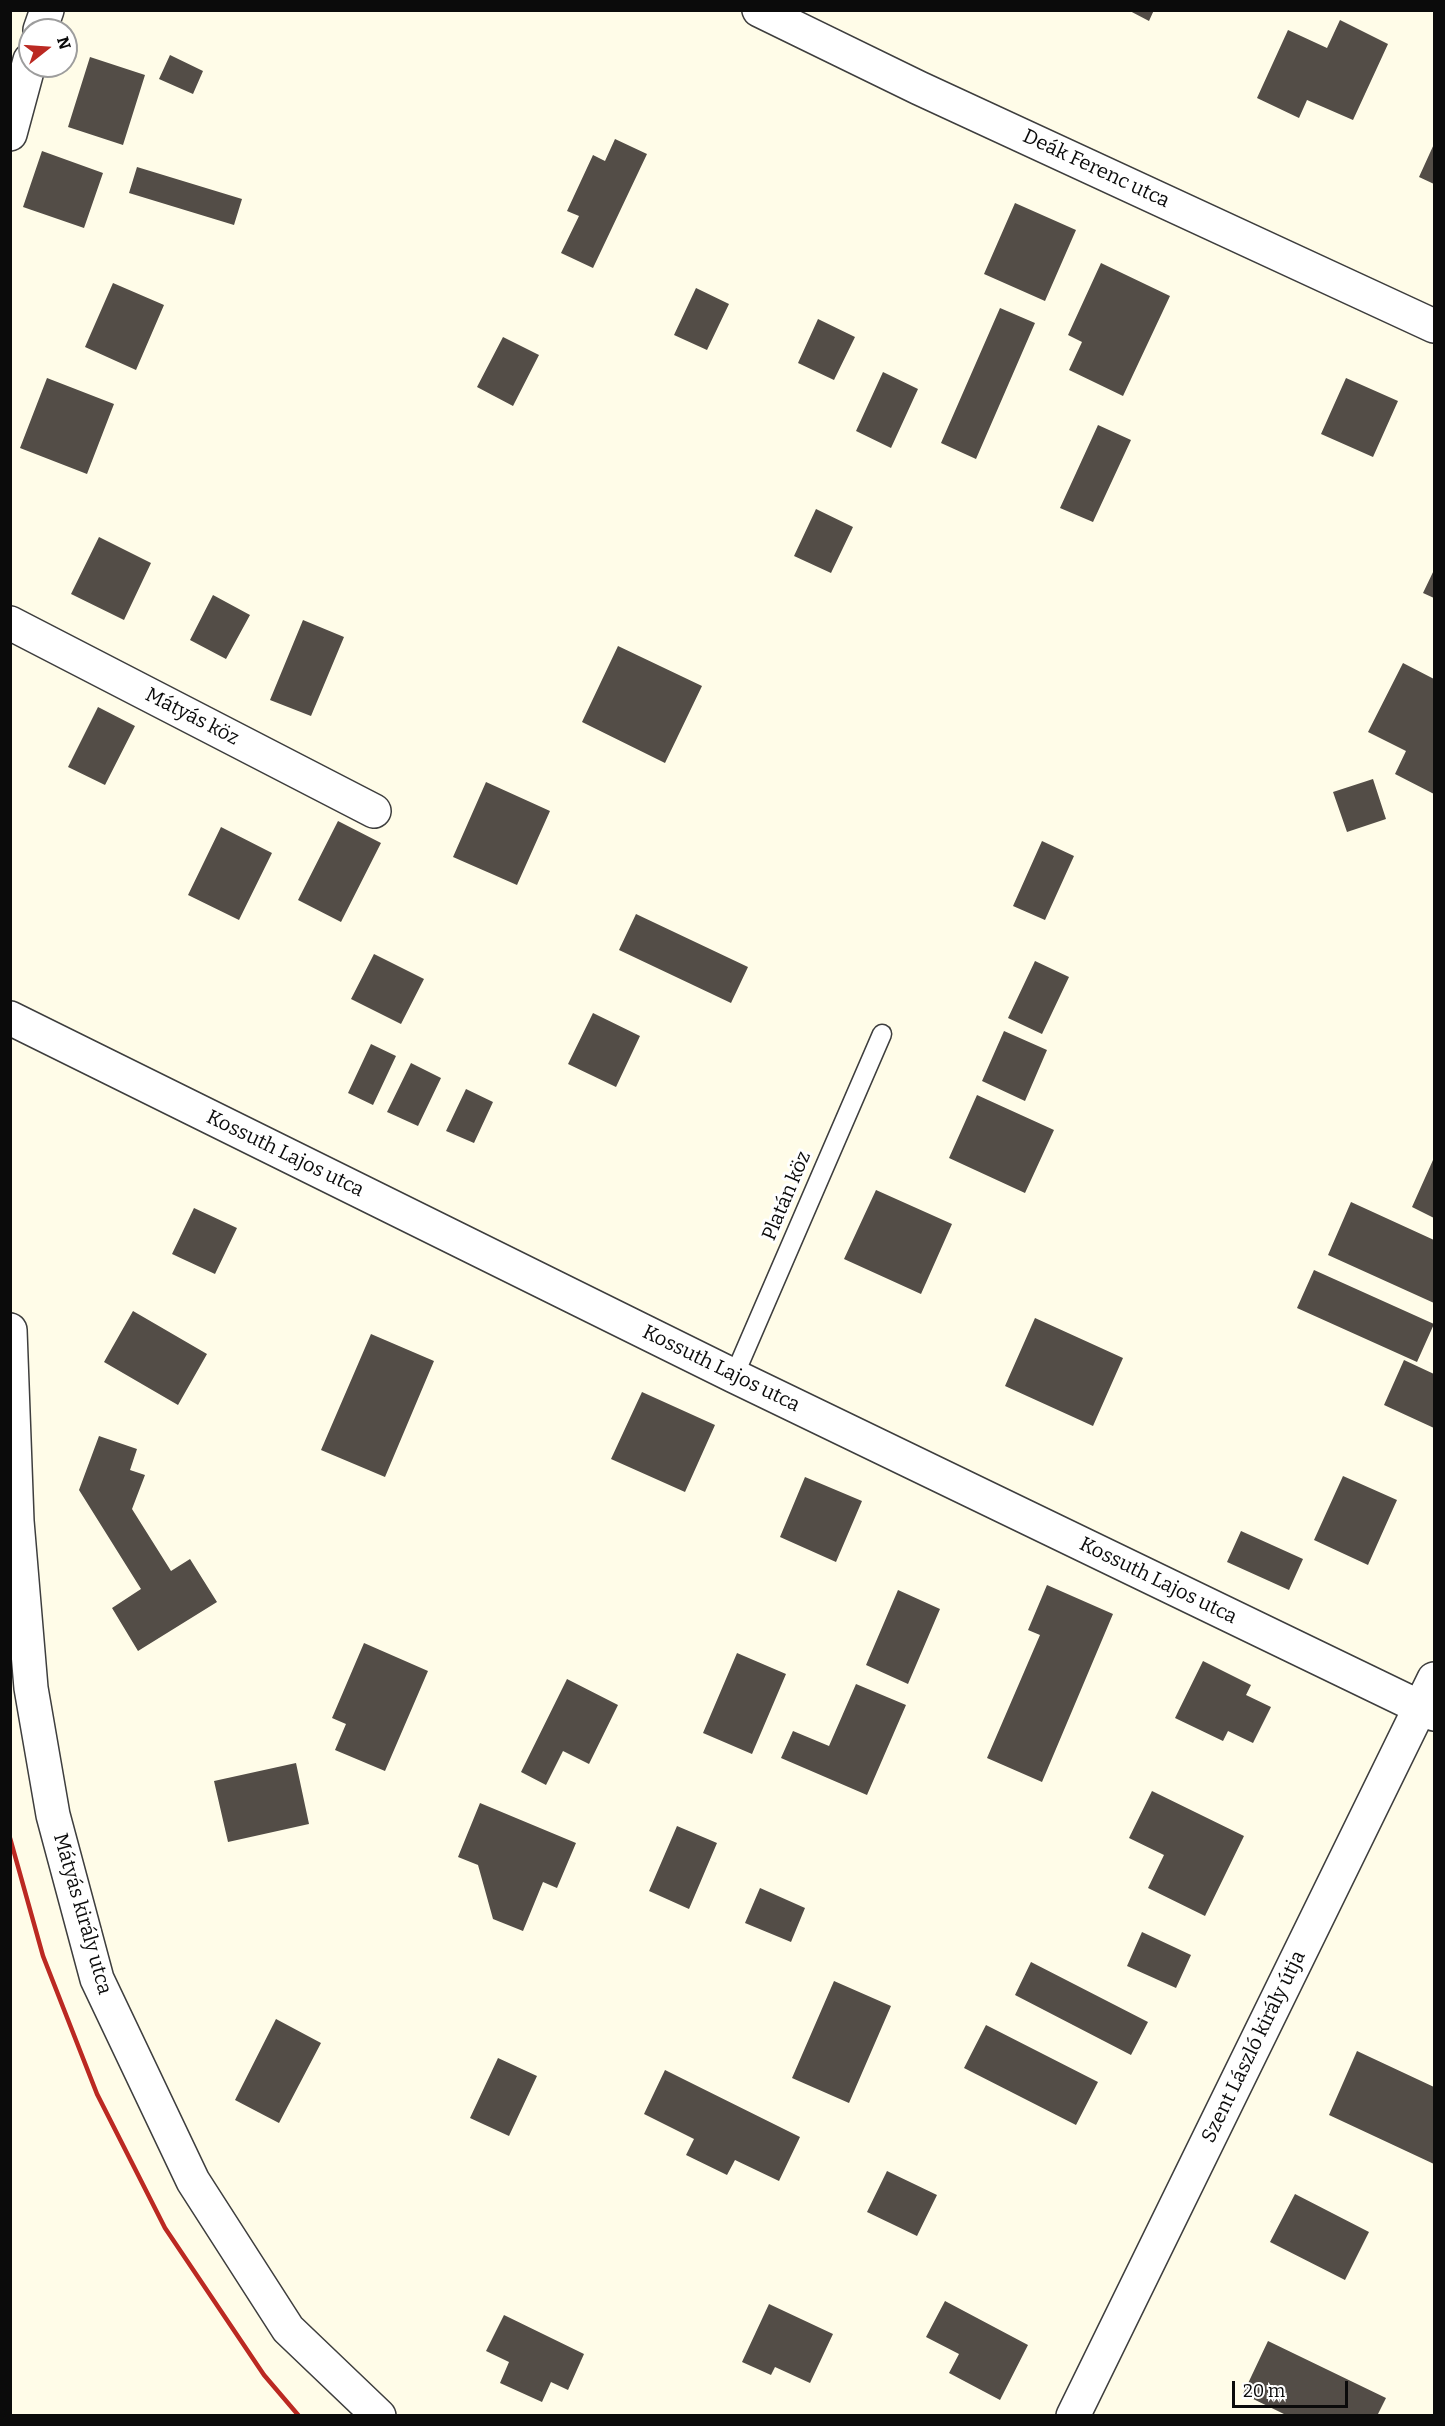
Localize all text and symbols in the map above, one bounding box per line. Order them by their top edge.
north arrow [18,18,78,78]
text: N [53,34,75,52]
street label: Deák Ferenc utca [1019,124,1173,214]
street label: Mátyás köz [141,683,243,751]
street label: Kossuth Lajos utca [202,1105,368,1203]
street label: Platán köz [757,1148,817,1244]
street label: Kossuth Lajos utca [638,1320,804,1418]
street label: Kossuth Lajos utca [1075,1532,1241,1630]
street label: Mátyás király utca [48,1831,116,1997]
street label: Szent László király útja [1197,1947,1311,2147]
scale bar [1235,2369,1350,2407]
text: 20 m [1243,2380,1285,2402]

